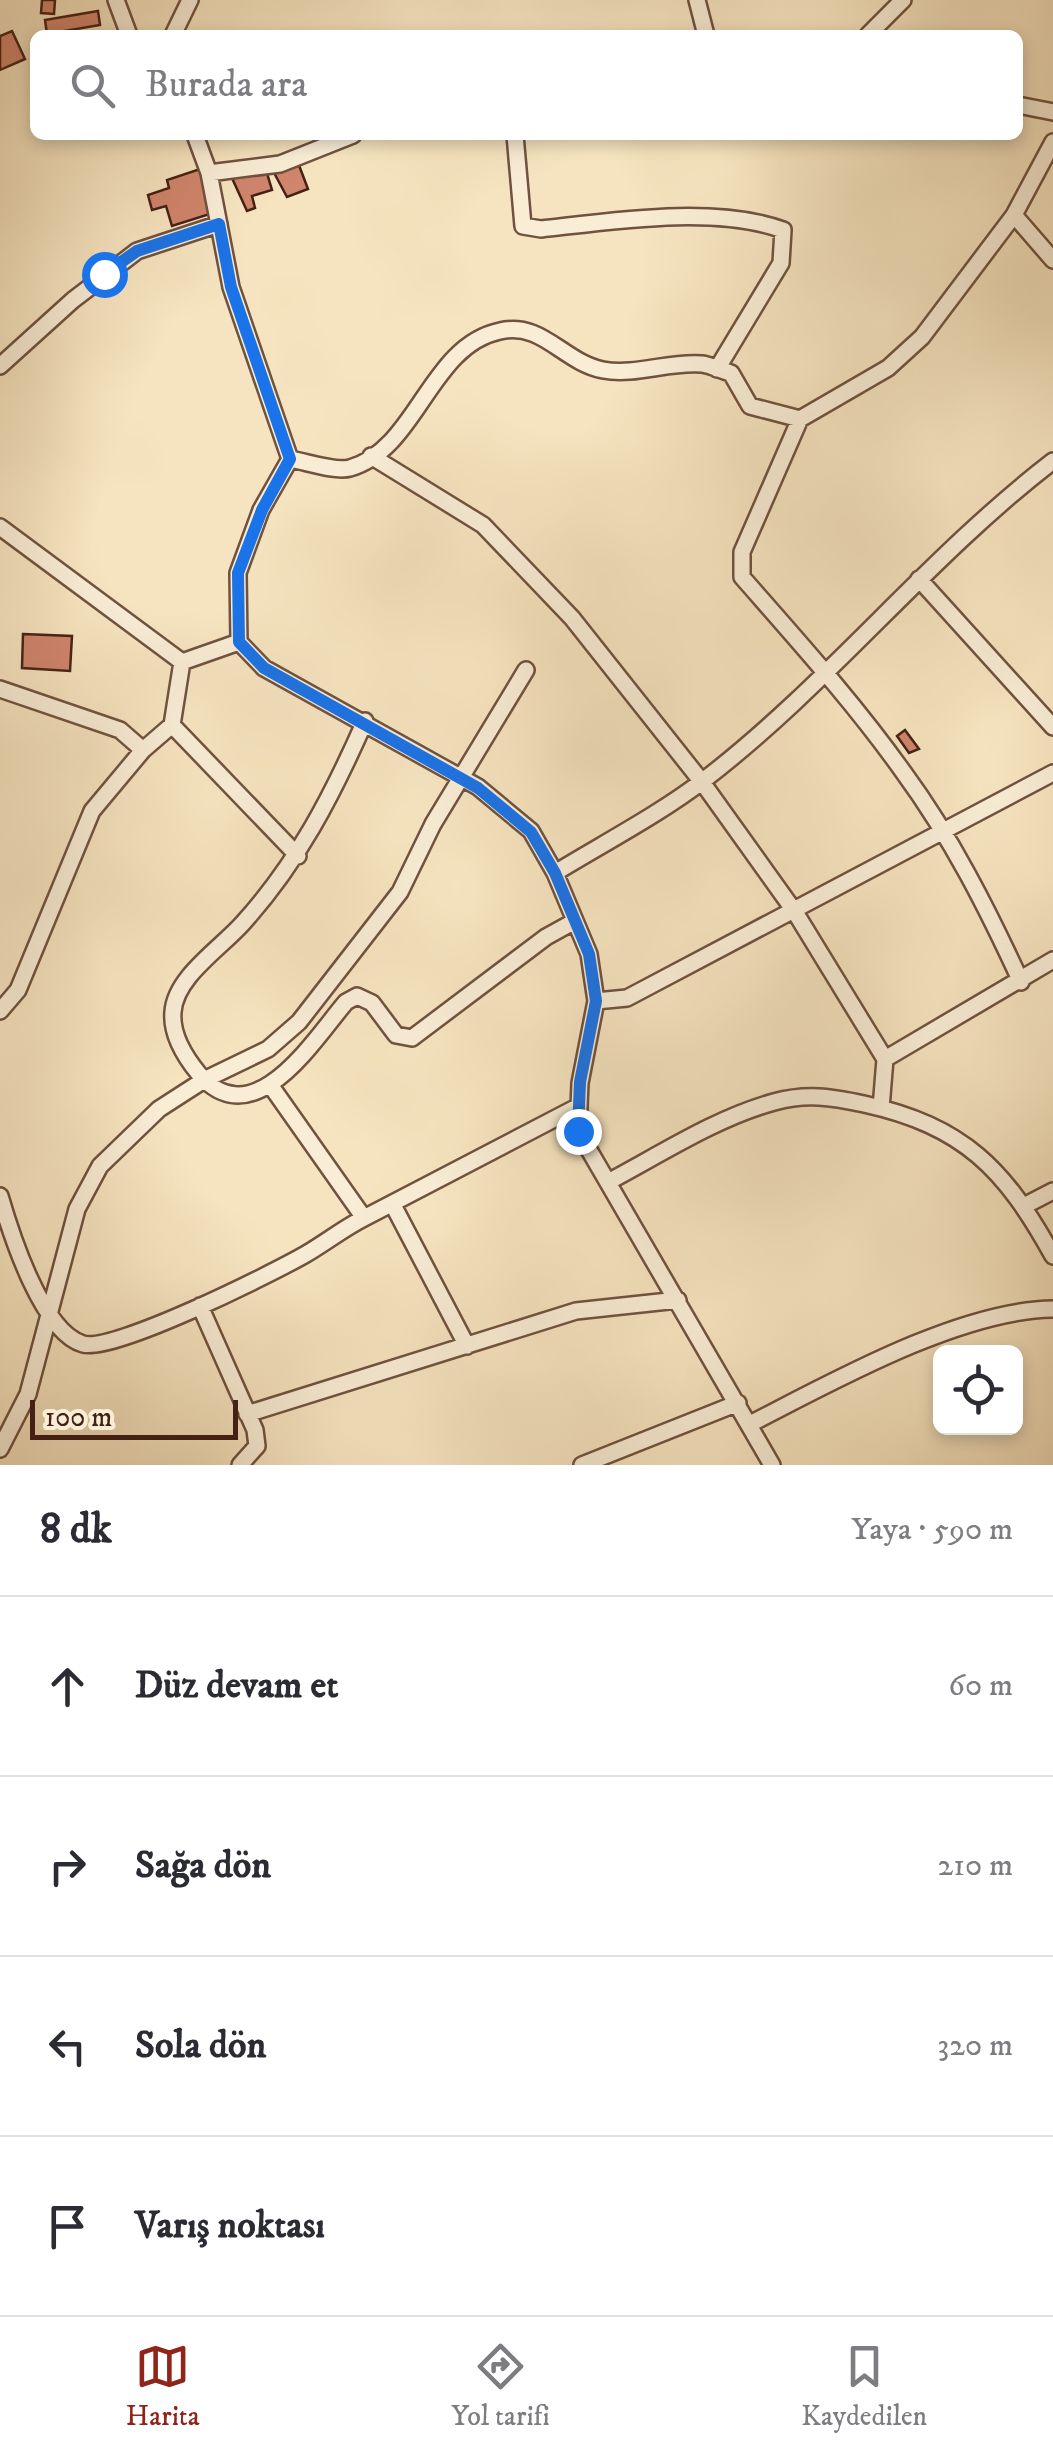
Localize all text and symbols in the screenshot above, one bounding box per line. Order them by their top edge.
search box [30,30,1023,140]
icon: search [65,58,120,113]
text: Burada ara [145,61,307,109]
route start [82,252,128,298]
route end [556,1109,602,1155]
map controls [933,1345,1023,1435]
button: locate [933,1345,1023,1435]
scale bar [30,1395,238,1440]
text: 100 m [45,1400,112,1435]
text: 8 dk [40,1504,112,1556]
text: Yaya · 590 m [851,1510,1013,1550]
icon: ahead [40,1659,95,1714]
text: Düz devam et [135,1662,338,1710]
text: 60 m [948,1666,1013,1706]
icon: right [40,1839,95,1894]
text: Sağa dön [135,1842,271,1890]
text: 210 m [938,1846,1013,1886]
icon: left [40,2019,95,2074]
text: Sola dön [135,2022,266,2070]
text: 320 m [937,2026,1013,2066]
icon: arrive [40,2199,95,2254]
text: Varış noktası [135,2202,325,2250]
tab: Harita [126,2339,200,2434]
tab: Yol tarifi [451,2339,550,2434]
tab: Kaydedilen [801,2339,927,2434]

